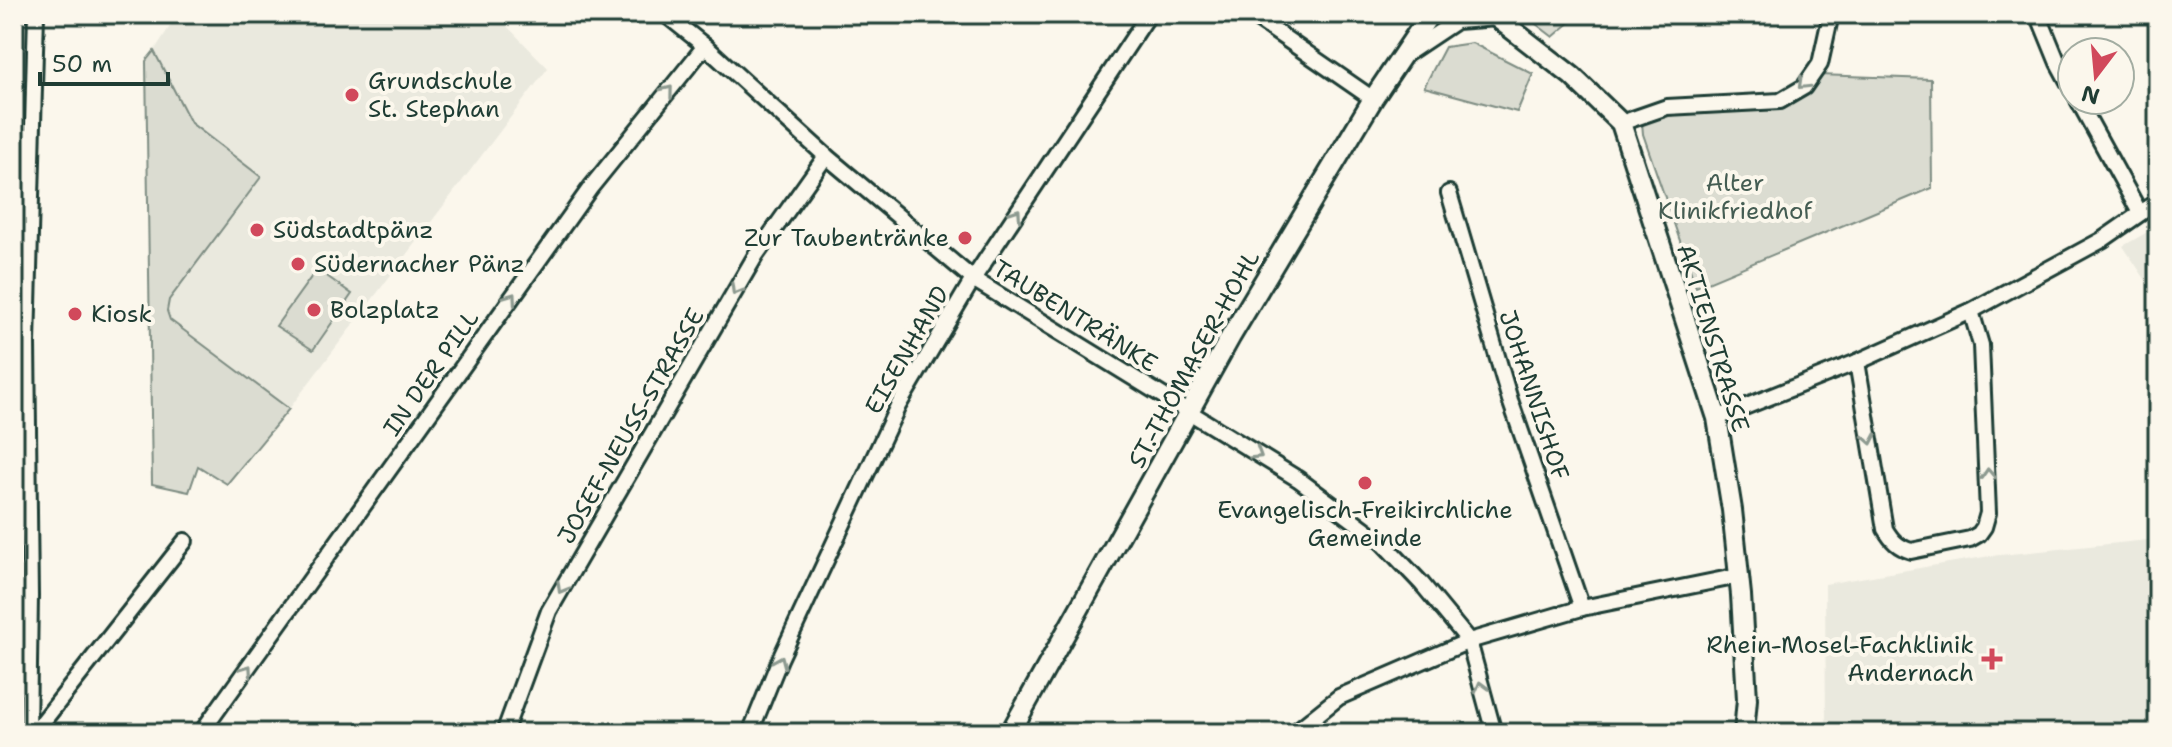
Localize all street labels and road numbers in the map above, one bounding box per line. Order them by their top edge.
street label: AKTIENSTRASSE [1669,240,1757,436]
street label: ST.-THOMASER-HOHL [1121,244,1267,474]
street label: TAUBENTRÄNKE [987,253,1163,379]
street label: EISENHAND [857,280,957,420]
street label: JOSEF-NEUSS-STRASSE [550,302,712,550]
street label: IN DER PILL [376,304,486,442]
street label: JOHANNISHOF [1491,306,1577,484]

